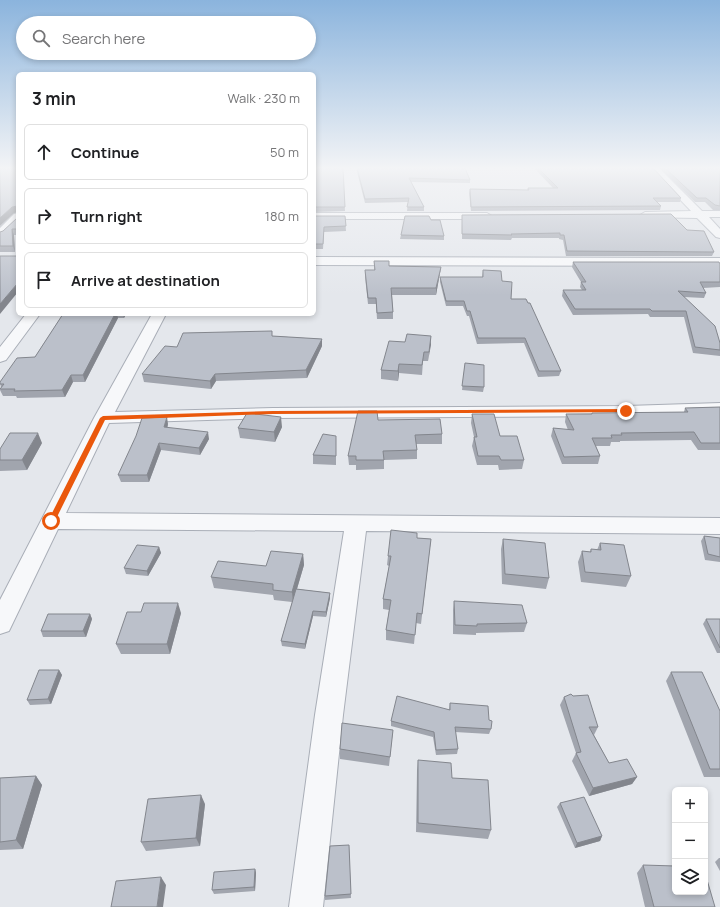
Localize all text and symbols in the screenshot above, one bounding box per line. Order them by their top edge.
search box [16,16,316,60]
icon: search [30,27,52,49]
text: Search here [62,28,145,49]
text: 3 min [32,87,76,110]
text: Walk · 230 m [227,89,300,107]
icon: ahead [33,141,55,163]
text: Continue [71,142,139,163]
text: 50 m [270,143,299,161]
icon: right [33,205,55,227]
text: Turn right [71,206,142,227]
text: 180 m [265,207,299,225]
icon: arrive [33,269,55,291]
text: Arrive at destination [71,270,220,291]
route end [617,402,635,420]
route start [42,512,60,530]
map controls [672,787,708,895]
button: + [672,787,708,823]
button: − [672,823,708,859]
button: layers [672,859,708,895]

